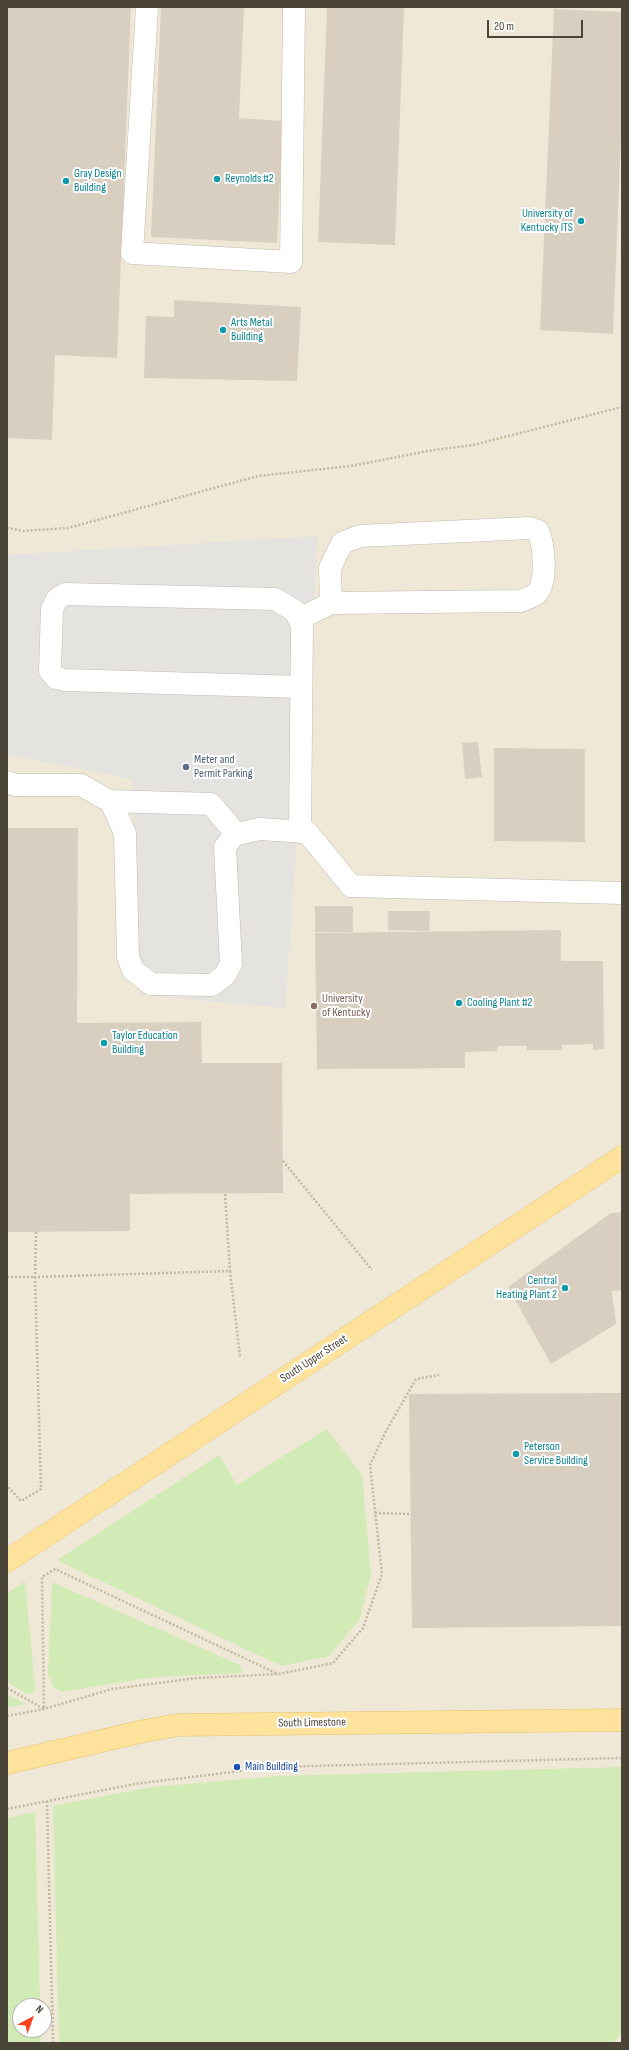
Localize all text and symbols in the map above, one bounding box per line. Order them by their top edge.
scale bar [489,12,585,38]
text: 20 m [494,19,514,34]
place label: Gray Design Building [74,167,122,195]
place label: Reynolds #2 [225,172,274,186]
marker: Reynolds #2 [212,174,222,184]
marker: Gray Design Building [61,176,71,186]
place label: University of Kentucky ITS [521,207,573,235]
marker: University of Kentucky ITS [576,216,586,226]
place label: Arts Metal Building [231,316,272,344]
marker: Arts Metal Building [218,325,228,335]
place label: Meter and Permit Parking [194,753,253,781]
marker: Meter and Permit Parking [181,762,191,772]
place label: University of Kentucky [322,992,370,1020]
place label: Cooling Plant #2 [467,996,532,1010]
marker: Cooling Plant #2 [454,998,464,1008]
marker: University of Kentucky [309,1001,319,1011]
place label: Taylor Education Building [112,1029,178,1057]
marker: Taylor Education Building [99,1038,109,1048]
place label: Central Heating Plant 2 [496,1274,557,1302]
marker: Central Heating Plant 2 [560,1283,570,1293]
street label: South Upper Street [278,1332,350,1386]
place label: Peterson Service Building [524,1440,588,1468]
marker: Peterson Service Building [511,1449,521,1459]
street label: South Limestone [278,1715,346,1731]
place label: Main Building [245,1760,298,1774]
marker: Main Building [232,1762,242,1772]
north arrow [12,1998,52,2038]
text: N [33,2002,46,2016]

